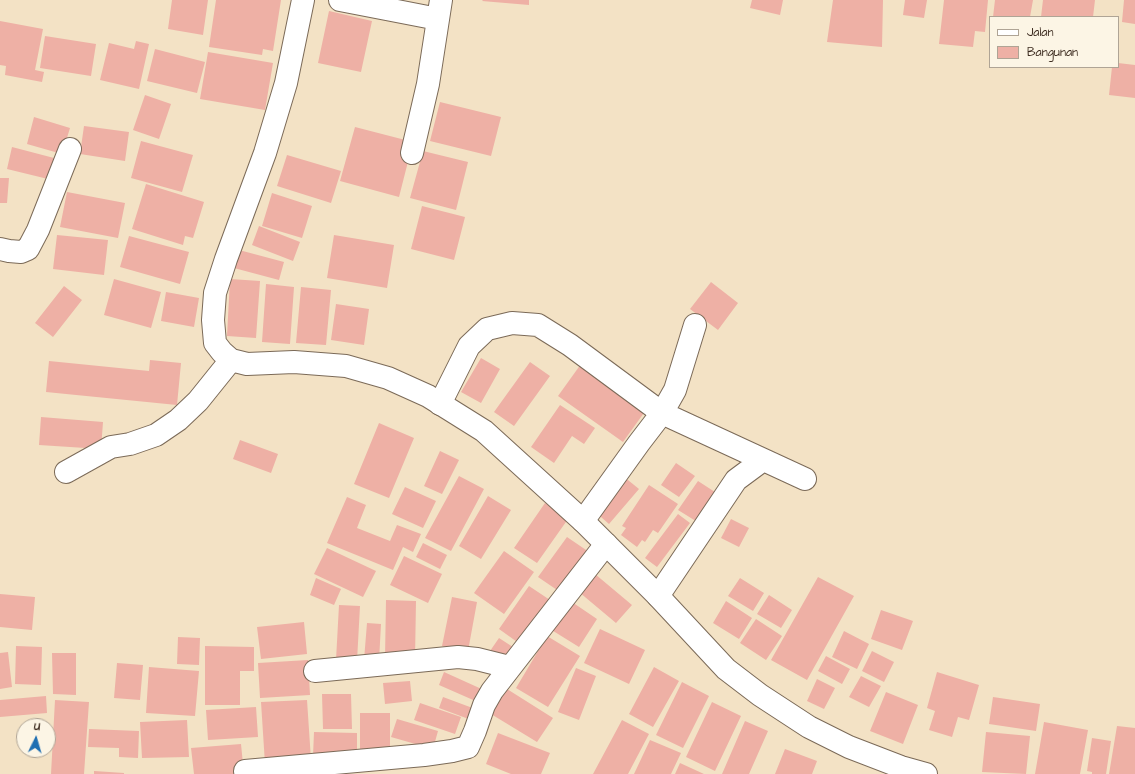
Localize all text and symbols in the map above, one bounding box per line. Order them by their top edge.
legend [989,16,1119,68]
text: Jalan [1027,24,1053,41]
text: Bangunan [1027,44,1078,61]
north arrow [16,718,56,758]
text: U [33,719,41,734]

